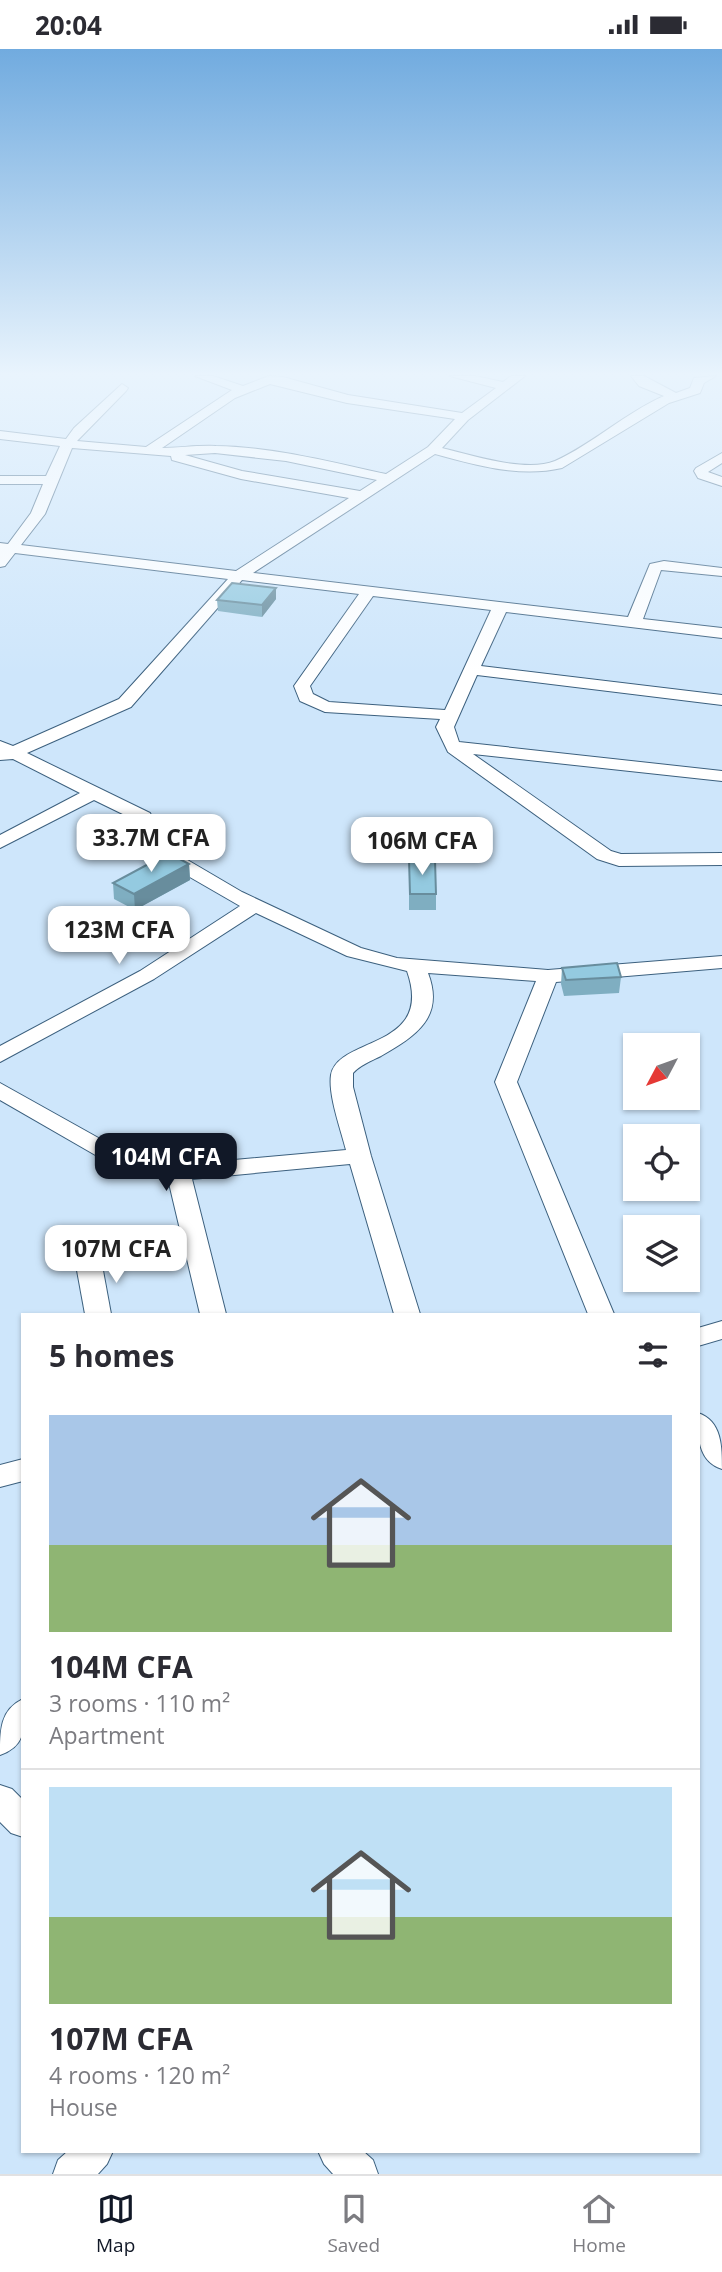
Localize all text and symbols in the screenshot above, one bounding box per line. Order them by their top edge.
text: 20:04 [35,7,102,43]
pin: 33.7M CFA [71,815,231,874]
pin: 106M CFA [350,817,494,877]
text: 33.7M CFA [93,821,209,853]
text: 106M CFA [367,824,477,856]
pin: 123M CFA [47,907,191,966]
text: 123M CFA [64,913,174,945]
north arrow [623,1033,700,1109]
map controls [623,1033,700,1292]
button: locate [623,1124,700,1201]
pin: 104M CFA [94,1133,238,1193]
text: 104M CFA [111,1140,221,1172]
button: layers [623,1215,700,1292]
pin: 107M CFA [44,1225,188,1285]
text: 107M CFA [61,1232,171,1264]
text: 5 homes [49,1335,174,1376]
icon: filters [634,1336,672,1374]
icon: home [298,1460,424,1586]
text: 104M CFA [49,1646,193,1687]
text: 3 rooms · 110 m² [49,1687,230,1719]
text: Apartment [49,1719,165,1751]
icon: home [298,1832,424,1958]
text: 107M CFA [49,2018,193,2059]
text: 4 rooms · 120 m² [49,2059,230,2091]
text: House [49,2091,118,2123]
tab: Map [96,2190,135,2258]
tab: Saved [327,2190,380,2258]
tab: Home [572,2190,626,2258]

